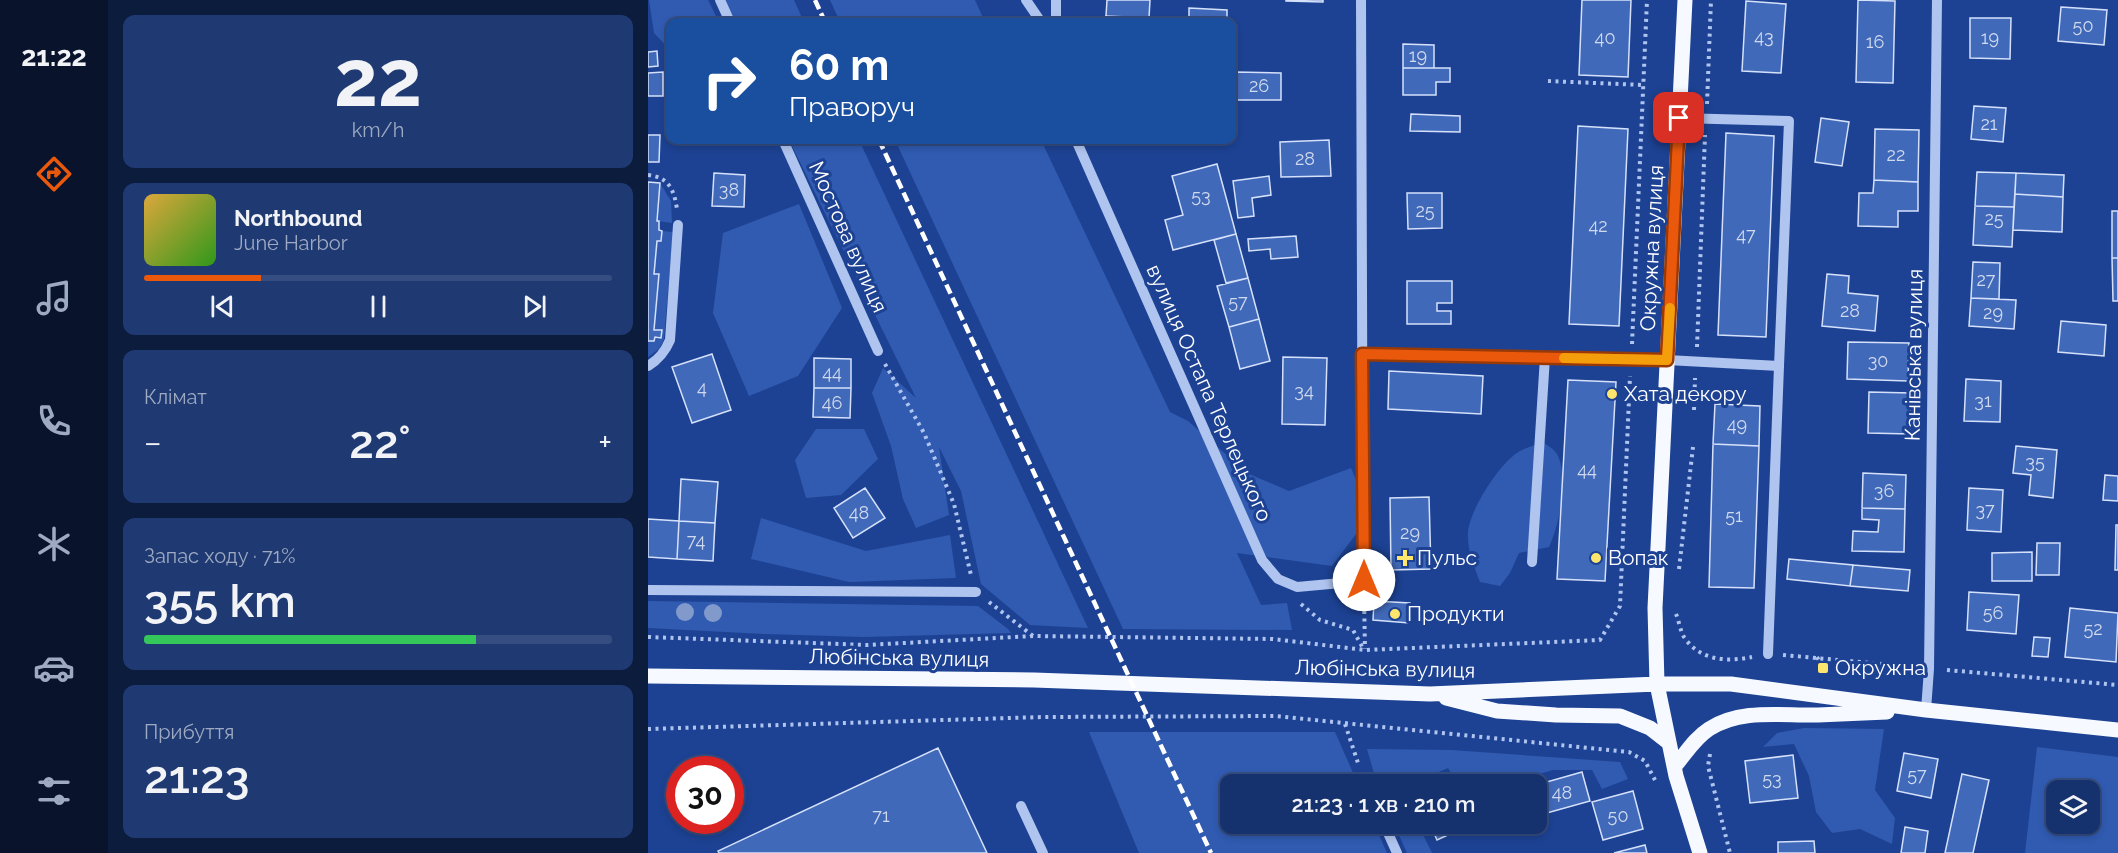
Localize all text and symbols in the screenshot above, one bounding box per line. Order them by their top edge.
house number: 50 [2073,15,2093,36]
house number: 43 [1754,26,1774,47]
house number: 40 [1595,27,1615,48]
house number: 19 [1981,27,1999,48]
house number: 16 [1866,31,1884,52]
text: 22 [334,33,422,124]
text: 21:22 [21,41,87,72]
text: 60 m [789,41,889,90]
icon: right [690,42,768,120]
house number: 19 [1409,45,1427,66]
house number: 26 [1249,75,1269,96]
text: Праворуч [789,91,915,122]
pin [1653,92,1704,143]
icon: arrive [1662,101,1695,134]
house number: 21 [1980,113,1998,134]
text: km/h [352,118,404,142]
house number: 22 [1887,144,1905,165]
house number: 28 [1295,148,1315,169]
icon: directions [33,153,75,195]
street label: Мостова вулиця [804,157,893,316]
street label: Окружна вулиця [1635,164,1668,332]
house number: 38 [719,179,739,200]
house number: 53 [1191,185,1211,206]
house number: 25 [1415,200,1435,221]
text: Northbound [234,205,363,231]
house number: 25 [1984,208,2004,229]
house number: 42 [1588,215,1608,236]
house number: 47 [1736,224,1756,245]
text: June Harbor [234,231,348,255]
street label: вулиця Остапа Терлецького [1141,260,1278,525]
street label: Канівська вулиця [1899,269,1928,441]
house number: 27 [1976,269,1996,290]
icon: music [33,277,75,319]
icon: previous [206,290,239,323]
icon: pause [362,290,395,323]
icon: next [518,290,551,323]
house number: 57 [1228,291,1248,312]
house number: 28 [1840,300,1860,321]
house number: 29 [1983,302,2003,323]
house number: 30 [1868,350,1888,371]
house number: 44 [822,362,842,383]
house number: 4 [697,377,707,398]
house number: 34 [1294,380,1314,401]
place label: Хата декору [1624,381,1747,406]
text: Клімат [144,385,207,409]
marker: Хата декору [1605,387,1619,401]
house number: 31 [1974,390,1992,411]
house number: 46 [822,392,842,413]
icon: phone [33,400,75,442]
house number: 49 [1727,414,1747,435]
text: 22° [349,416,411,469]
text: − [144,423,162,462]
text: + [598,423,612,462]
house number: 35 [2025,451,2045,472]
house number: 44 [1577,459,1597,480]
house number: 36 [1874,480,1894,501]
house number: 37 [1975,499,1995,520]
house number: 48 [849,502,869,523]
house number: 51 [1725,505,1743,526]
house number: 29 [1400,522,1420,543]
icon: climate [33,523,75,565]
house number: 74 [687,530,705,551]
text: Запас ходу · 71% [144,544,296,568]
place label: Пульс [1417,545,1477,570]
place label: Вопак [1608,545,1669,570]
position arrow [1332,548,1396,612]
marker: Пульс [1398,551,1412,565]
marker: Вопак [1589,551,1603,565]
text: 355 km [144,575,296,628]
place label: Продукти [1407,601,1504,626]
house number: 56 [1983,602,2003,623]
marker: Продукти [1388,607,1402,621]
house number: 52 [2083,618,2103,639]
street label: Любінська вулиця [808,643,990,672]
icon: car [33,647,75,689]
street label: Любінська вулиця [1294,654,1476,683]
place label: Окружна [1835,655,1926,680]
marker: Окружна [1816,661,1830,675]
text: Прибуття [144,720,234,744]
text: 21:23 [144,751,249,804]
speed limit sign: 30 [666,756,744,834]
house number: 57 [1907,764,1927,785]
house number: 53 [1762,768,1782,789]
icon: filters [33,770,75,812]
map controls [2046,780,2100,834]
button: layers [2046,780,2100,834]
house number: 48 [1552,782,1572,803]
text: 21:23 · 1 хв · 210 m [1292,791,1475,817]
house number: 71 [872,805,890,826]
house number: 50 [1608,805,1628,826]

